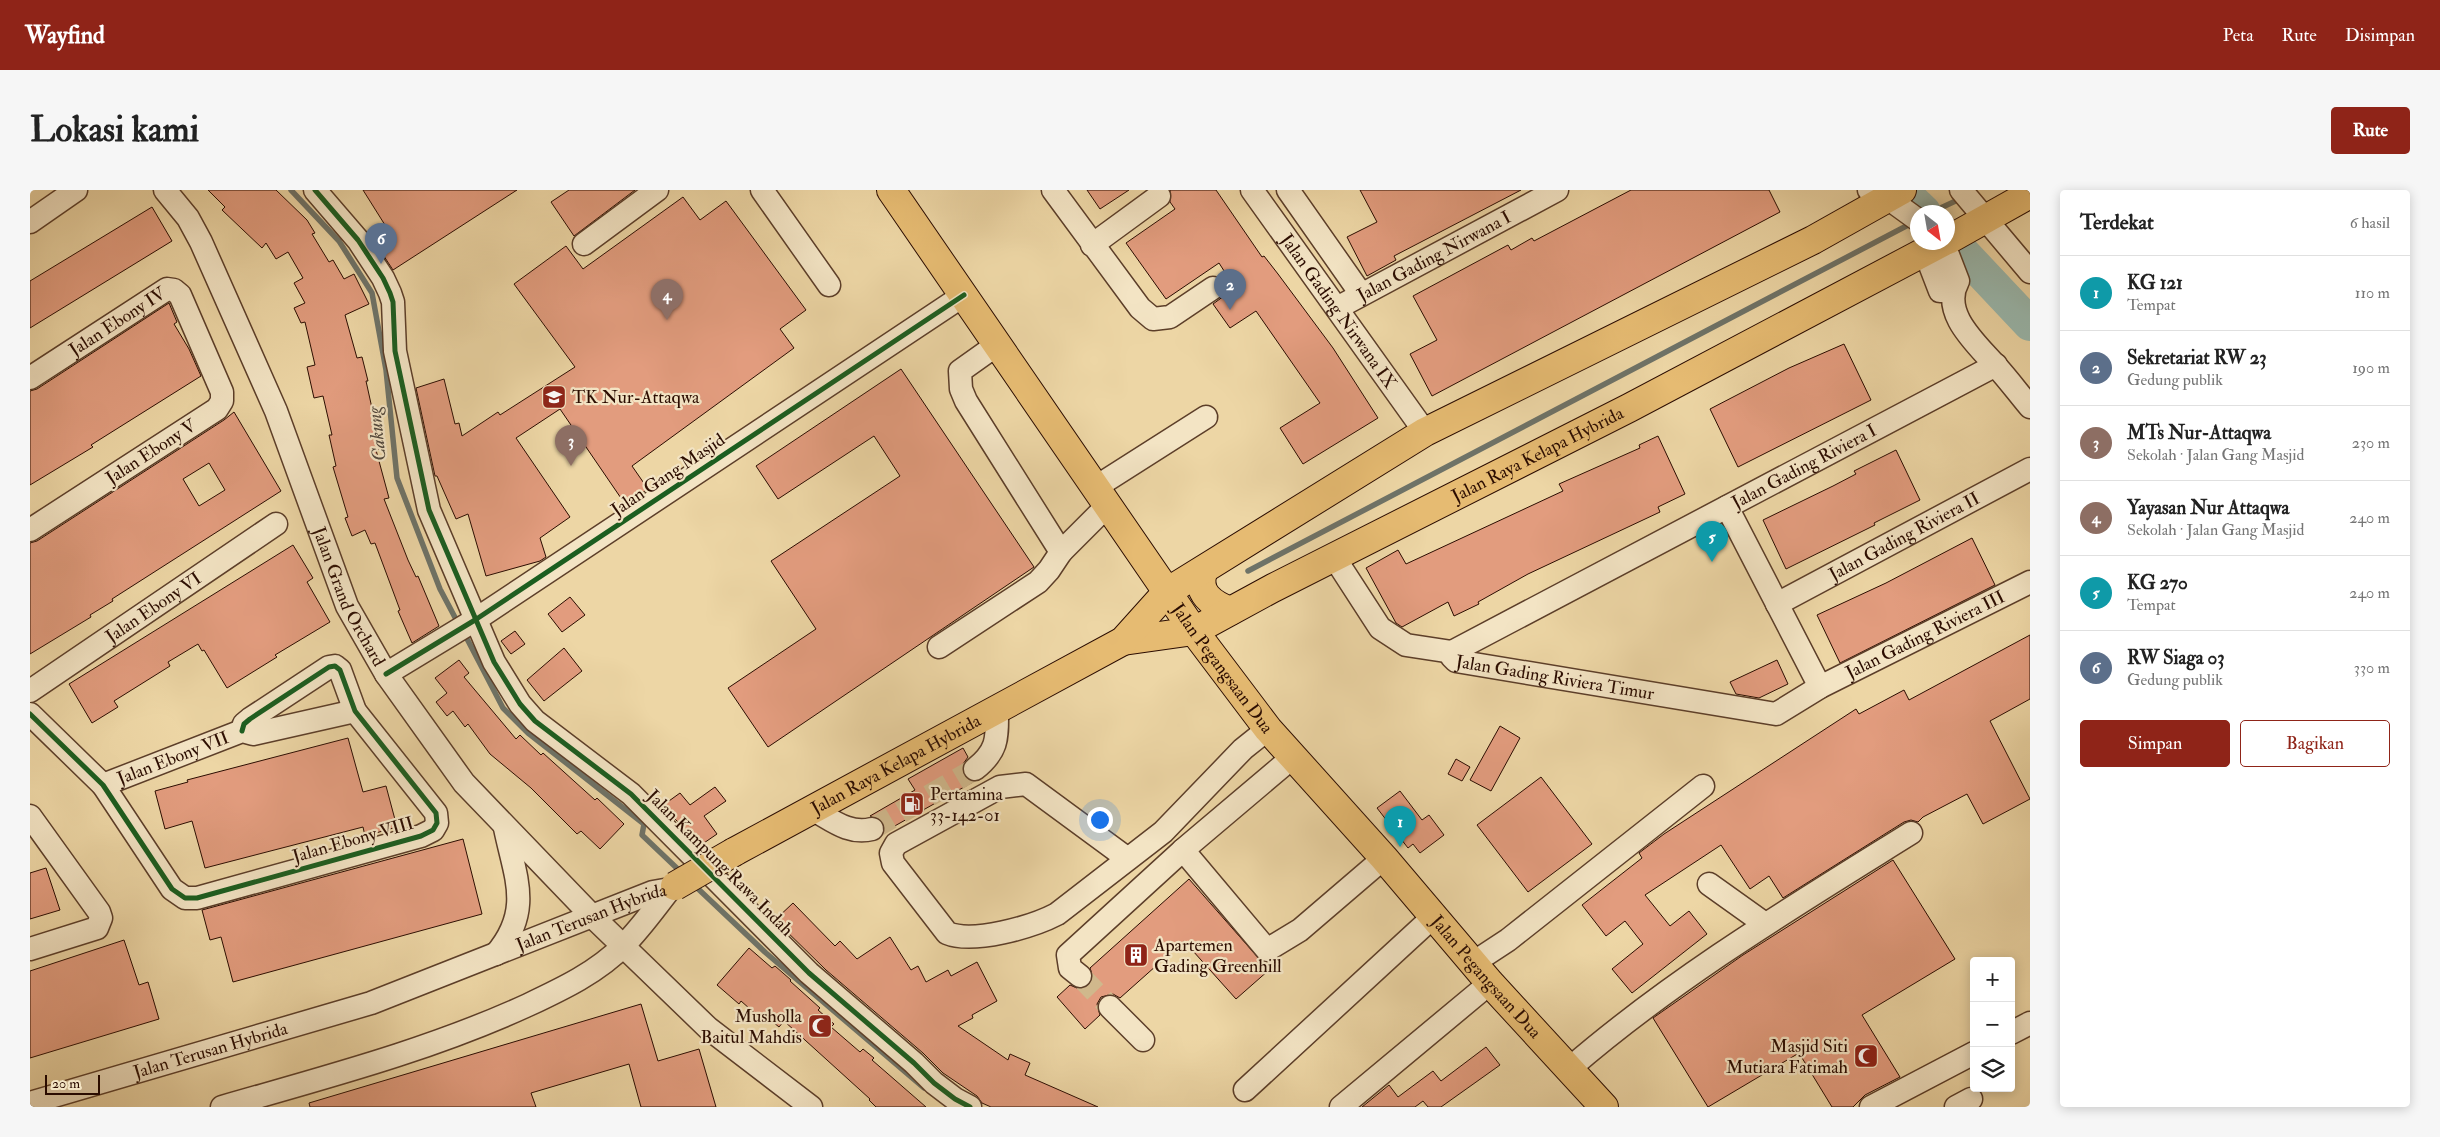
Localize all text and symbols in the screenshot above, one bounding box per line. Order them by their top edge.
text: Wayfind [25,20,105,51]
text: Peta [2223,24,2254,47]
text: Rute [2282,24,2317,47]
text: Disimpan [2345,24,2415,47]
button: Rute [2331,107,2410,154]
text: Lokasi kami [30,108,199,152]
street label: Jalan Gading Nirwana I [1352,205,1515,307]
north arrow [1910,205,1955,250]
text: Terdekat [2080,209,2154,236]
text: 6 hasil [2350,213,2390,233]
pin: 6 [365,223,397,264]
street label: Jalan Gading Nirwana IX [1275,228,1402,393]
pin: 2 [1214,269,1246,310]
text: KG 121 [2127,271,2183,295]
pin: 4 [651,279,683,320]
street label: Jalan Ebony IV [64,281,171,362]
text: 1 [2093,283,2099,303]
text: 110 m [2355,283,2390,303]
text: Tempat [2127,295,2176,315]
text: Sekretariat RW 23 [2127,346,2267,370]
text: 2 [2092,358,2100,378]
text: 190 m [2352,358,2390,378]
text: Gedung publik [2127,370,2223,390]
school or university icon: TK Nur-Attaqwa [541,384,567,410]
place label: TK Nur-Attaqwa [572,386,700,409]
street label: Jalan Raya Kelapa Hybrida [1447,401,1628,508]
water label: Cakung [362,405,392,462]
street label: Jalan Ebony V [101,414,202,490]
street label: Jalan Gading Riviera I [1727,419,1880,514]
text: MTs Nur-Attaqwa [2127,421,2271,445]
pin: 3 [555,425,587,466]
street label: Jalan Gang Masjid [606,428,729,522]
text: 3 [2093,433,2099,453]
text: 230 m [2352,433,2390,453]
text: Sekolah · Jalan Gang Masjid [2127,445,2304,465]
street label: Jalan Gading Riviera II [1824,487,1983,586]
text: Yayasan Nur Attaqwa [2127,496,2289,520]
text: 4 [2092,508,2100,528]
text: 240 m [2349,508,2390,528]
text: Sekolah · Jalan Gang Masjid [2127,520,2304,540]
pin: 5 [1696,521,1728,562]
street label: Jalan Grand Orchard [307,522,391,671]
street label: Jalan Ebony VI [100,567,206,648]
text: KG 270 [2127,571,2188,595]
text: 5 [2092,583,2100,603]
text: 240 m [2349,583,2390,603]
street label: Jalan Gading Riviera III [1841,585,2008,684]
text: Tempat [2127,595,2176,615]
street label: Jalan Pegangsaan Dua [1166,598,1279,738]
text: RW Siaga 03 [2127,646,2225,670]
street label: Jalan Gading Riviera Timur [1453,649,1656,705]
text: 6 [2092,658,2100,678]
text: 330 m [2354,658,2390,678]
text: Gedung publik [2127,670,2223,690]
street label: Jalan Raya Kelapa Hybrida [806,709,985,820]
button: Simpan [2080,720,2230,767]
button: Bagikan [2240,720,2390,767]
street label: Jalan Ebony VII [113,726,232,790]
place label: Pertamina 33-142-01 [930,783,1004,827]
street label: Jalan Kampung Rawa Indah [641,784,799,942]
fuel station icon: Pertamina 33-142-01 [899,791,925,817]
pin: 1 [1384,806,1416,847]
your location [1087,807,1113,833]
street label: Jalan Ebony VIII [289,812,416,869]
street label: Jalan Terusan Hybrida [512,878,669,957]
street label: Jalan Pegangsaan Dua [1425,909,1547,1044]
place label: Apartemen Gading Greenhill [1153,934,1282,978]
building icon: Apartemen Gading Greenhill [1123,942,1149,968]
map controls [1970,957,2015,1092]
button: + [1970,957,2015,1002]
button: − [1970,1002,2015,1047]
place label: Musholla Baitul Mahdis [701,1005,803,1049]
mosque icon: Musholla Baitul Mahdis [807,1013,833,1039]
street label: Jalan Terusan Hybrida [130,1016,291,1084]
place label: Masjid Siti Mutiara Fatimah [1726,1035,1849,1079]
mosque icon: Masjid Siti Mutiara Fatimah [1853,1043,1879,1069]
button: layers [1970,1047,2015,1092]
scale bar [45,1072,100,1095]
text: 20 m [52,1075,80,1092]

